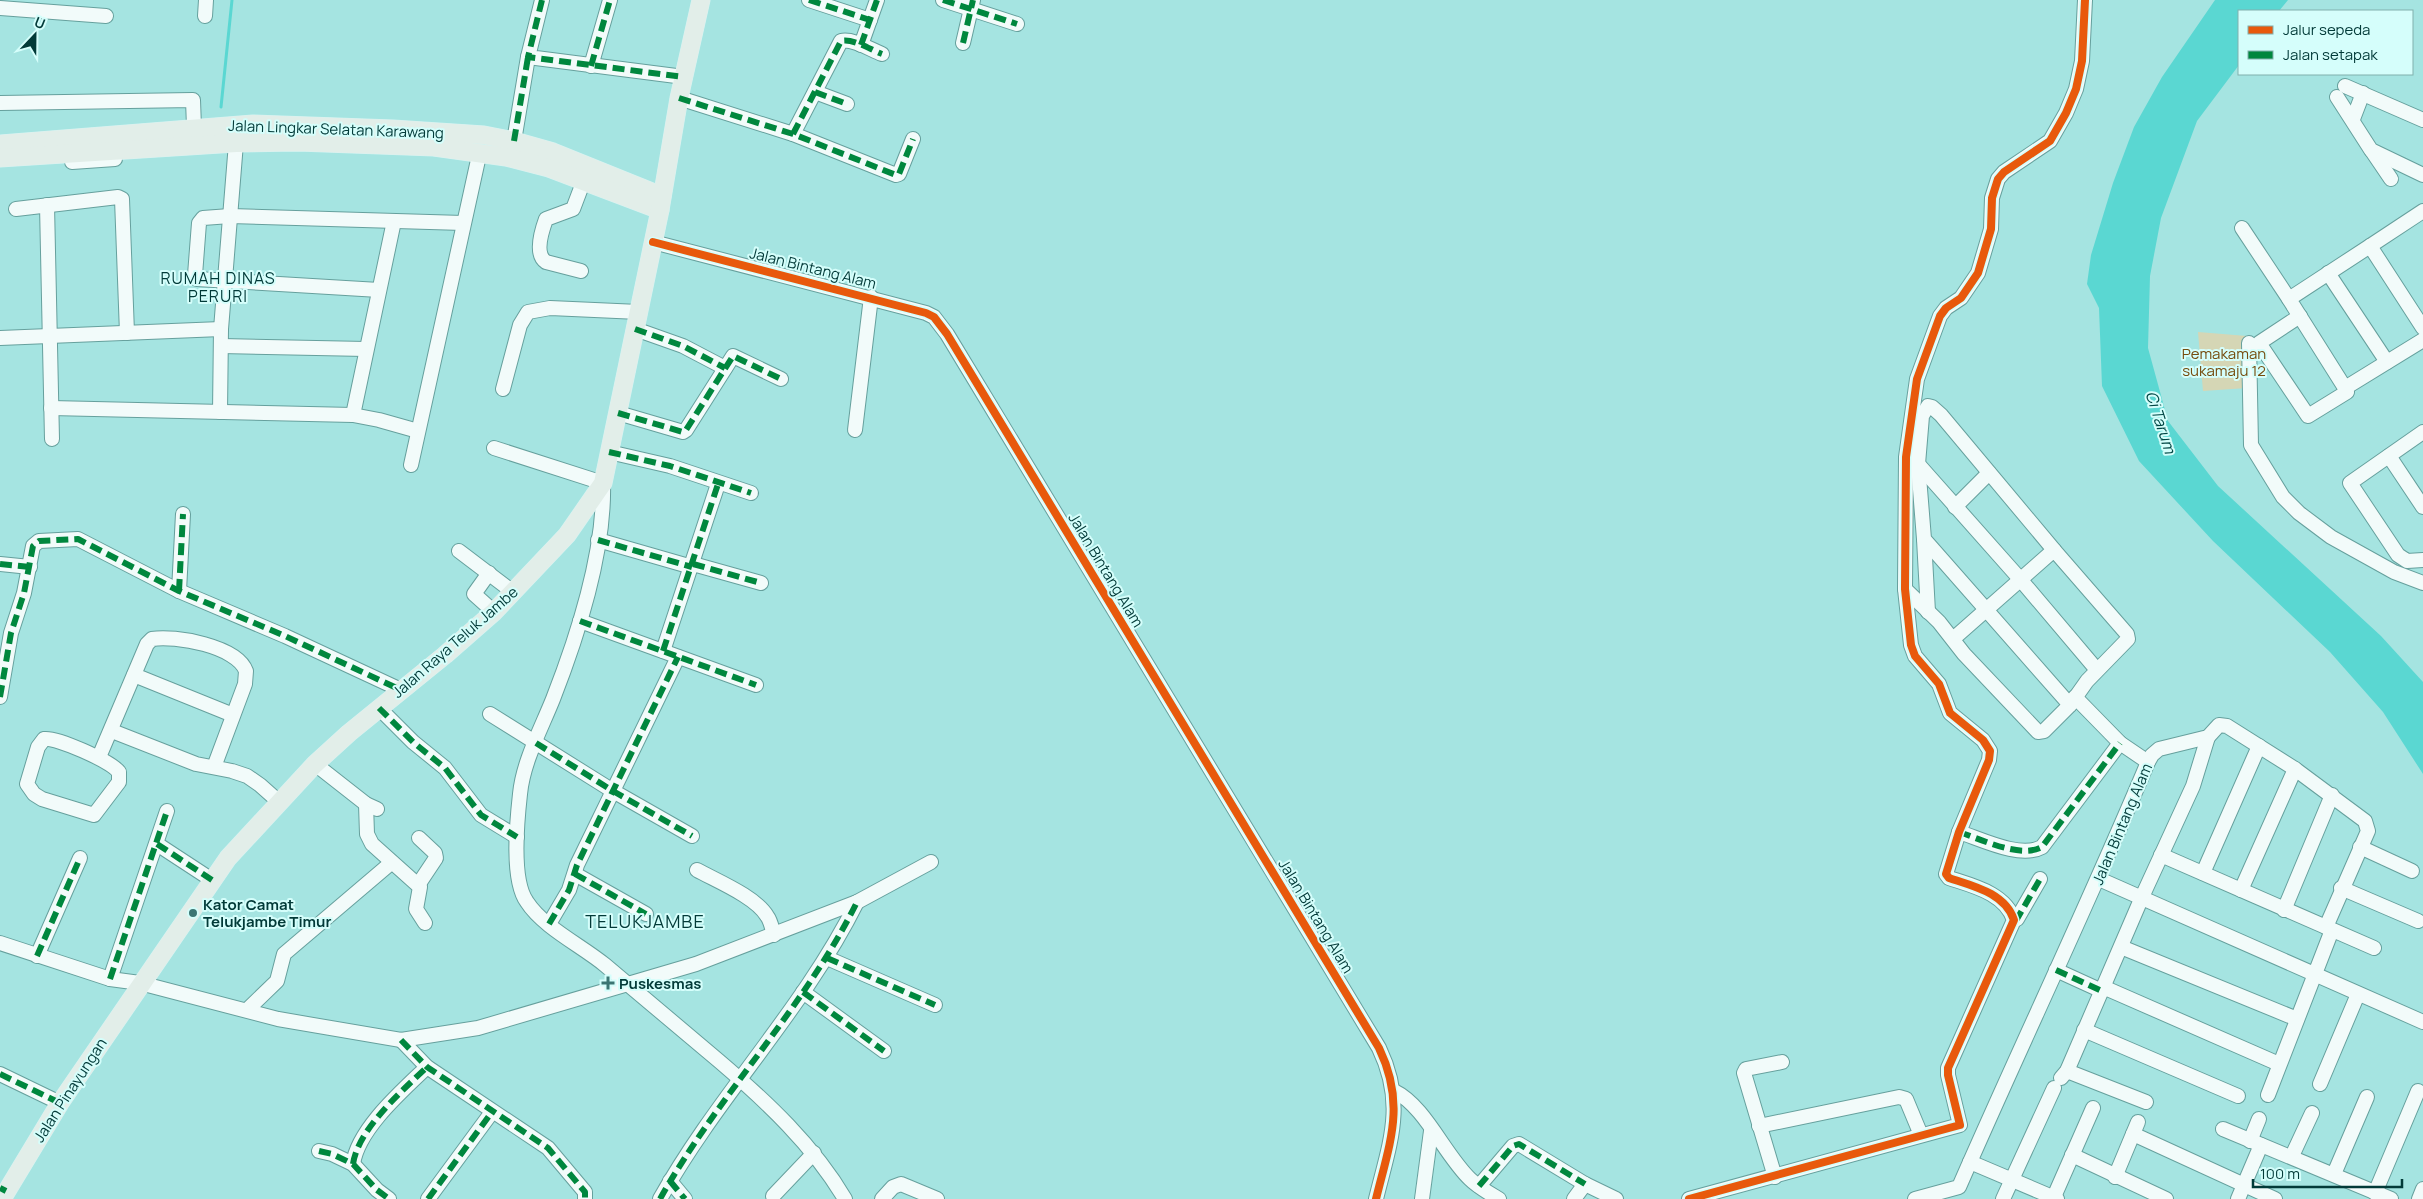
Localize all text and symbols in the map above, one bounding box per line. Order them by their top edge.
north arrow [10,10,60,60]
legend [2238,10,2413,75]
text: U [32,12,48,33]
text: Jalur sepeda [2283,19,2370,40]
text: Jalan setapak [2283,44,2378,65]
street label: Jalan Lingkar Selatan Karawang [228,115,444,143]
street label: Jalan Bintang Alam [747,242,879,294]
district label: RUMAH DINAS PERURI [160,267,276,307]
park label: Pemakaman sukamaju 12 [2182,343,2266,381]
water label: Ci Tarum [2141,388,2182,457]
street label: Jalan Bintang Alam [1064,509,1148,631]
street label: Jalan Raya Teluk Jambe [388,581,523,703]
street label: Jalan Bintang Alam [2087,760,2157,888]
street label: Jalan Bintang Alam [1274,855,1358,977]
place label: Kator Camat Telukjambe Timur [203,894,331,932]
marker: Kator Camat Telukjambe Timur [187,907,199,919]
district label: TELUKJAMBE [585,909,705,933]
place label: Puskesmas [619,973,701,994]
marker: Puskesmas [601,976,615,990]
street label: Jalan Pinayungan [28,1034,112,1146]
scale bar [2253,1156,2402,1188]
text: 100 m [2260,1163,2300,1184]

